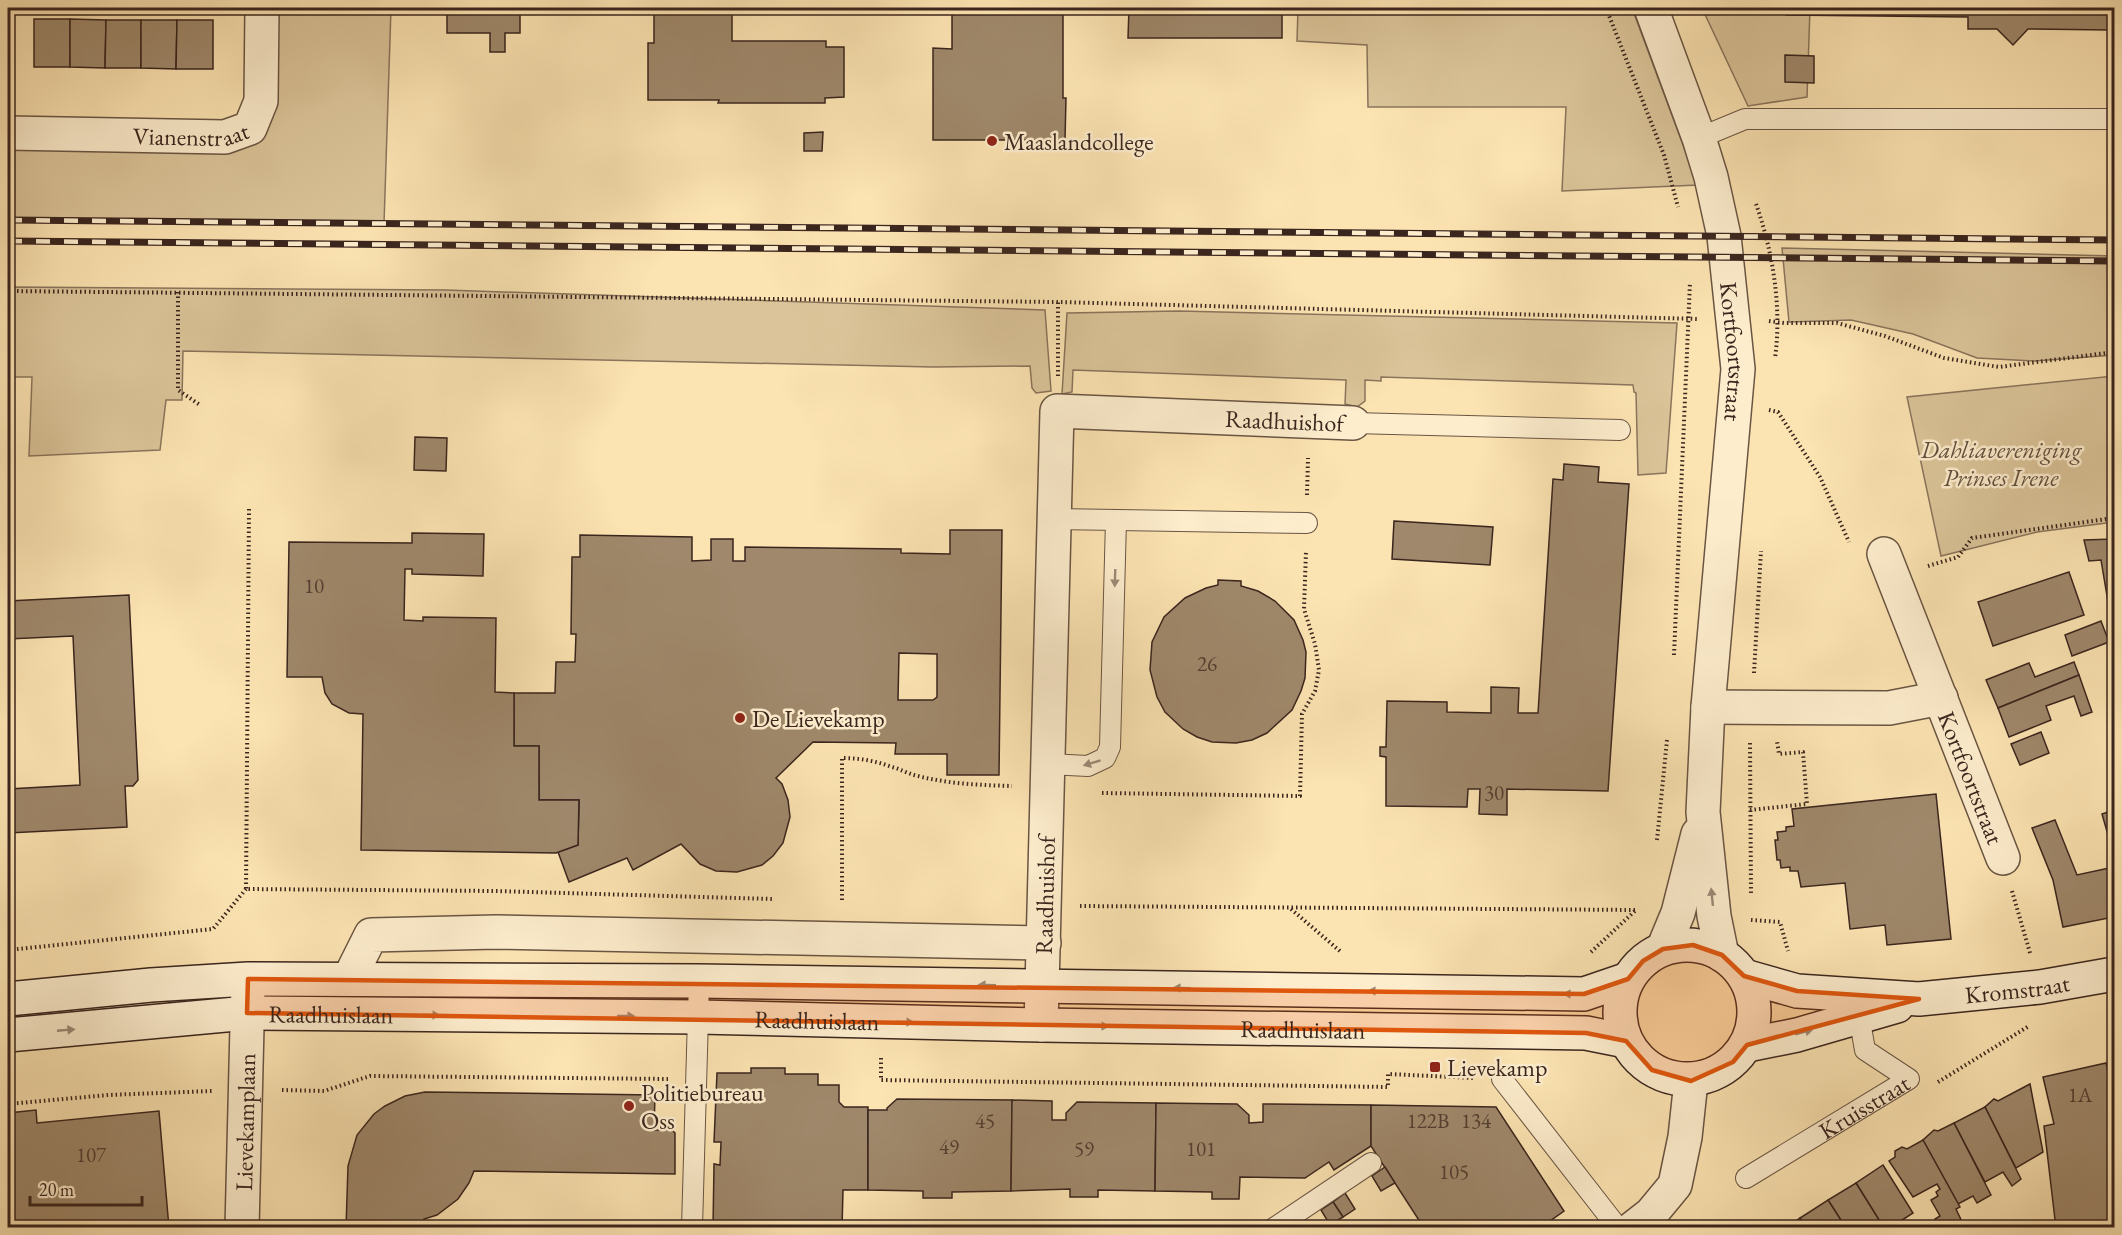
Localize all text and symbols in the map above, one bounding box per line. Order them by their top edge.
street label: Vianenstraat [133,114,253,153]
place label: Maaslandcollege [1004,126,1154,157]
marker: Maaslandcollege [985,134,999,148]
street label: Kortfoortstraat [1713,280,1754,423]
street label: Raadhuishof [1225,402,1348,438]
park label: Dahliavereniging Prinses Irene [1920,434,2082,493]
one-way arrow [1110,569,1119,588]
house number: 10 [304,572,324,599]
house number: 26 [1197,650,1217,677]
place label: De Lievekamp [752,703,885,734]
street label: Kortfoortstraat [1931,707,2012,849]
marker: De Lievekamp [733,711,747,725]
one-way arrow [1083,759,1101,768]
house number: 30 [1484,779,1504,806]
street label: Raadhuishof [1027,832,1062,955]
one-way arrow [1707,887,1717,906]
street label: Kromstraat [1963,967,2072,1010]
one-way arrow [978,980,997,990]
one-way arrow [1173,983,1192,993]
one-way arrow [1368,986,1387,996]
one-way arrow [1563,989,1582,999]
street label: Raadhuislaan [268,998,394,1030]
street label: Raadhuislaan [754,1003,880,1037]
one-way arrow [422,1010,441,1019]
one-way arrow [617,1012,636,1021]
street label: Raadhuislaan [1240,1012,1366,1045]
one-way arrow [896,1017,915,1027]
one-way arrow [1091,1022,1110,1031]
one-way arrow [56,1025,75,1034]
one-way arrow [1795,1027,1813,1037]
street label: Lievekamplaan [227,1052,262,1191]
place label: Lievekamp [1447,1052,1548,1083]
marker: Lievekamp [1428,1060,1442,1074]
street label: Kruisstraat [1813,1067,1915,1146]
place label: Politiebureau Oss [641,1077,764,1136]
house number: 1A [2068,1081,2093,1108]
marker: Politiebureau Oss [622,1099,636,1113]
house number: 45 [975,1107,995,1134]
house number: 122B [1407,1107,1449,1134]
house number: 134 [1461,1107,1492,1134]
house number: 49 [939,1133,959,1160]
house number: 59 [1074,1135,1094,1162]
house number: 101 [1186,1135,1216,1162]
house number: 107 [76,1141,107,1168]
house number: 105 [1439,1158,1469,1185]
scale bar [30,1169,142,1207]
text: 20 m [39,1178,74,1201]

